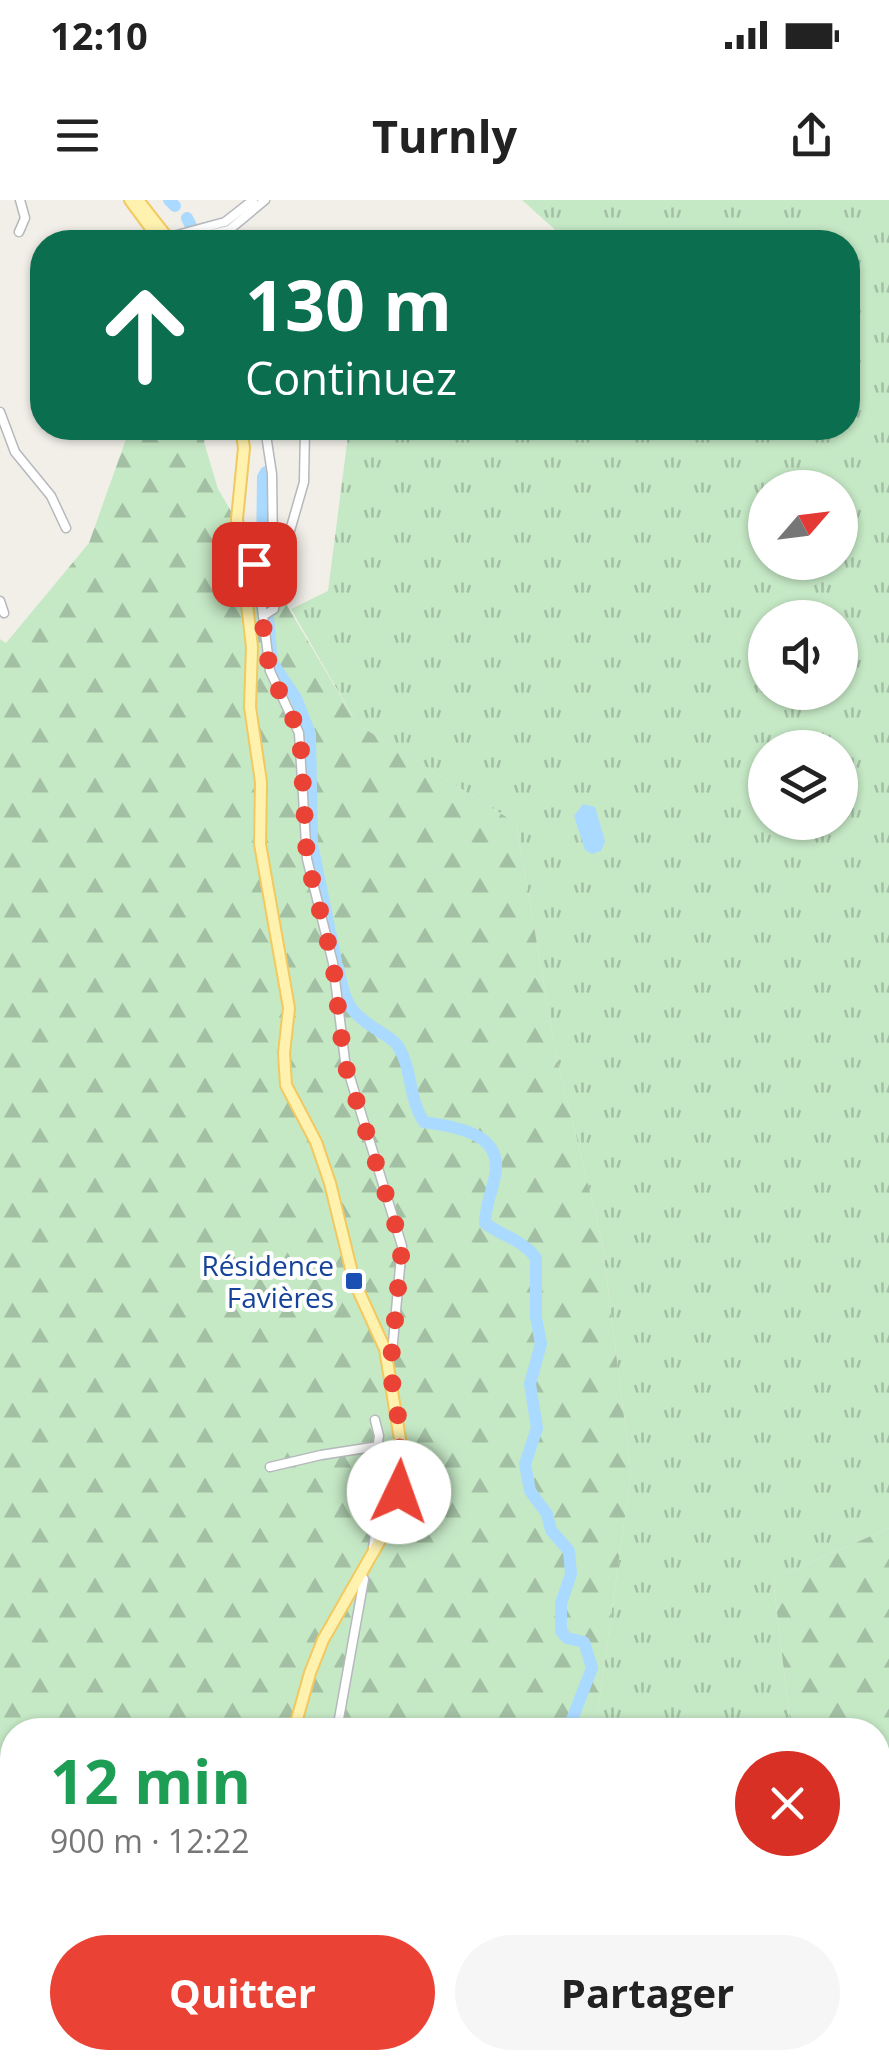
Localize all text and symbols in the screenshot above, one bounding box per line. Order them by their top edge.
text: 12:10 [50,9,148,61]
text: Turnly [372,105,517,166]
icon: menu [50,108,105,163]
icon: share [784,108,839,163]
text: 130 m [245,256,452,352]
icon: ahead [80,270,210,400]
text: Continuez [245,347,457,408]
north arrow [748,470,858,580]
map controls [748,470,858,840]
pin [212,522,297,607]
icon: arrive [227,537,282,592]
button: sound [748,600,858,710]
button: layers [748,730,858,840]
place label: Résidence Favières [201,1246,334,1316]
marker: Résidence Favières [343,1270,365,1292]
position arrow [347,1440,451,1544]
text: 12 min [50,1740,251,1822]
button: close [735,1751,840,1856]
text: 900 m · 12:22 [50,1819,249,1862]
button: Quitter [50,1935,435,2050]
button: Partager [455,1935,840,2050]

